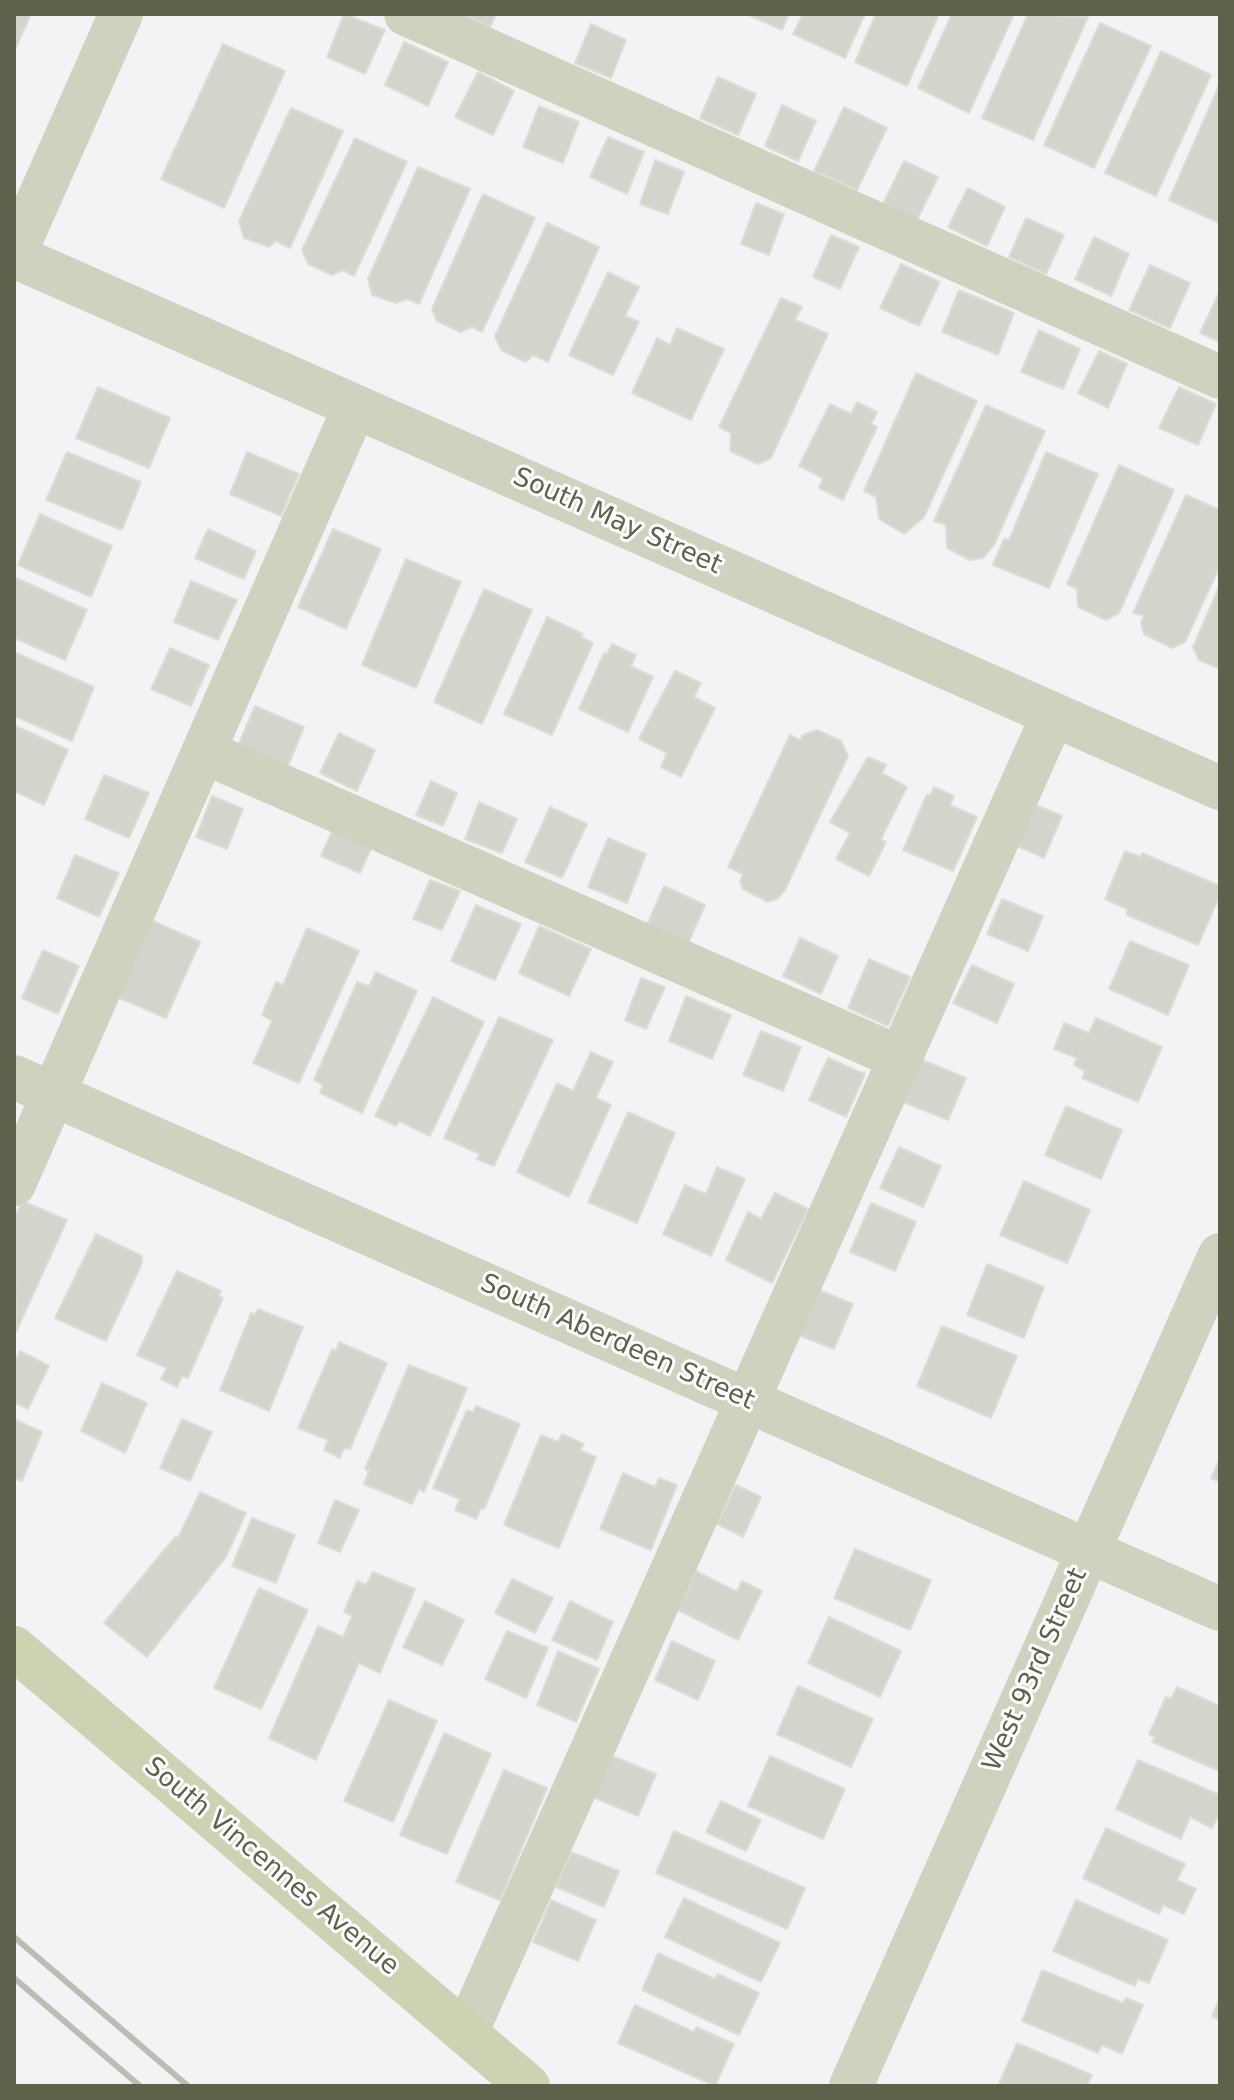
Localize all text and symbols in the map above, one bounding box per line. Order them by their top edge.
street label: South May Street [508,462,726,582]
street label: South Aberdeen Street [475,1268,759,1418]
street label: West 93rd Street [977,1563,1095,1777]
street label: South Vincennes Avenue [137,1751,405,1983]

